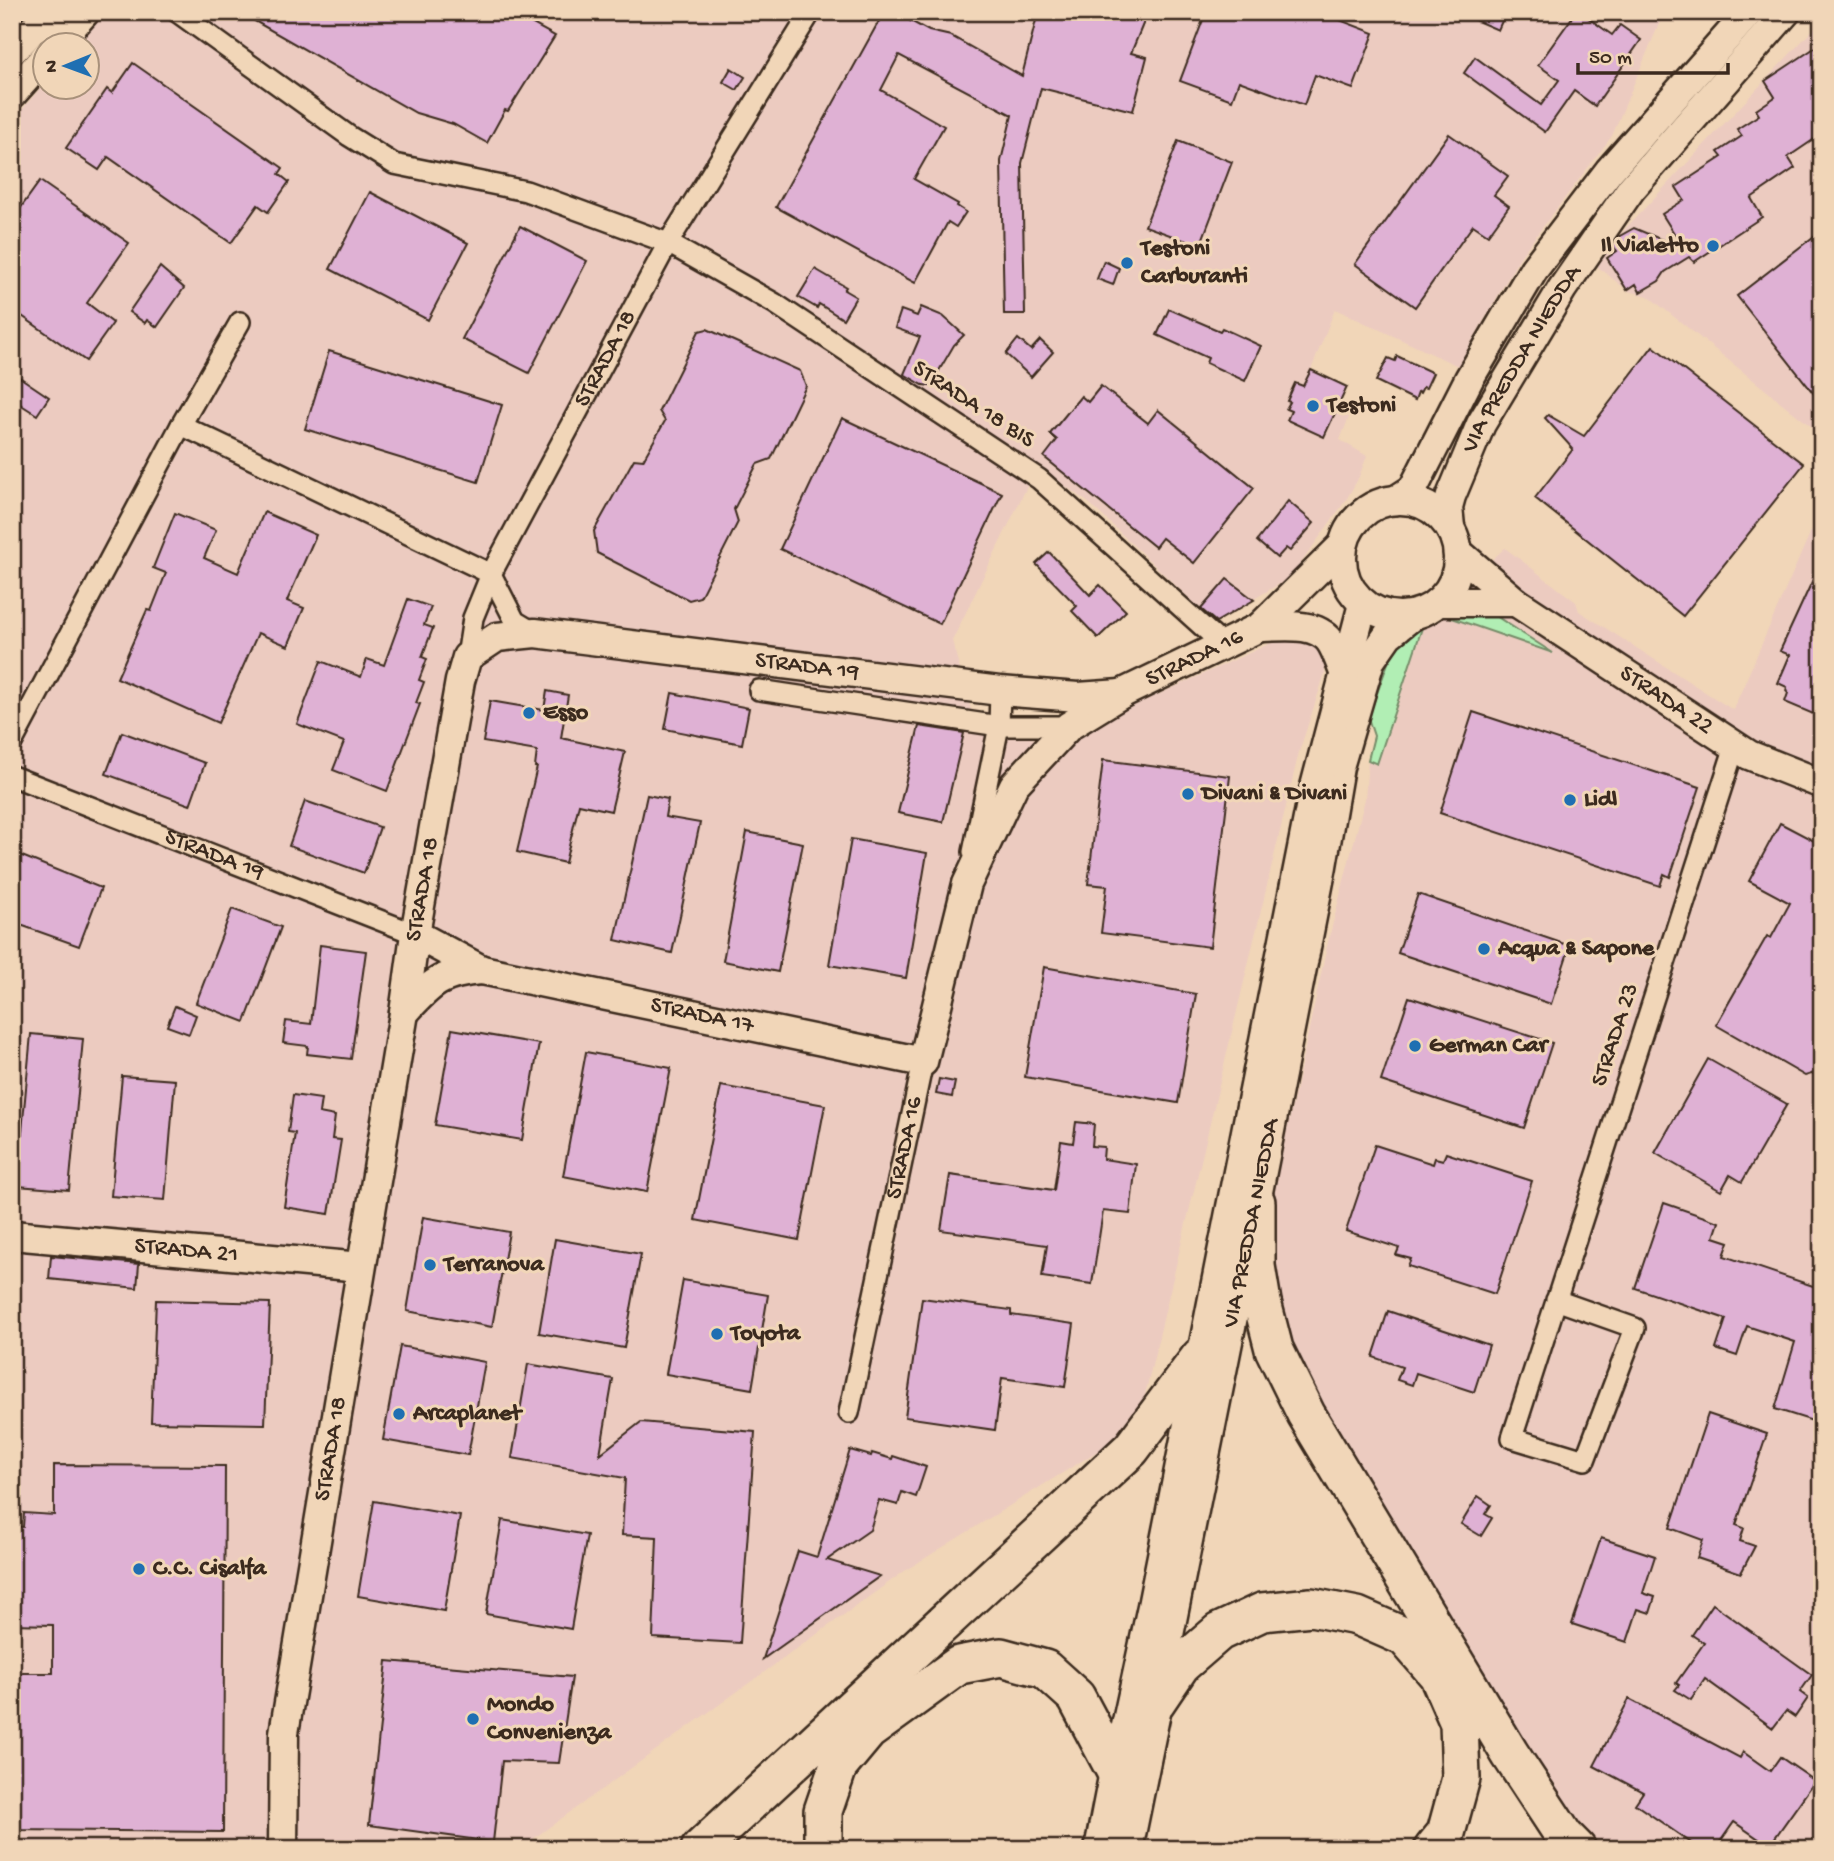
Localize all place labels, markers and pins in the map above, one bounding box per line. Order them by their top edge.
place label: Il Vialetto [1601,232,1700,261]
place label: Testoni Carburanti [1139,235,1248,292]
marker: Il Vialetto [1705,238,1721,254]
marker: Testoni Carburanti [1119,255,1135,271]
place label: Testoni [1325,392,1396,421]
marker: Testoni [1305,398,1321,414]
place label: Esso [543,699,589,728]
marker: Esso [521,705,537,721]
place label: Divani & Divani [1200,780,1347,809]
marker: Divani & Divani [1180,786,1196,802]
place label: Lidl [1584,786,1617,815]
marker: Lidl [1562,792,1578,808]
place label: Acqua & Sapone [1497,935,1656,964]
marker: Acqua & Sapone [1476,941,1492,957]
place label: German Car [1429,1032,1550,1061]
marker: German Car [1407,1038,1423,1054]
place label: Terranova [442,1251,545,1280]
marker: Terranova [422,1257,438,1273]
place label: Toyota [729,1320,802,1349]
marker: Toyota [709,1326,725,1342]
place label: Arcaplanet [412,1400,523,1429]
marker: Arcaplanet [391,1406,407,1422]
place label: C.C. Cisalfa [153,1555,268,1584]
marker: C.C. Cisalfa [131,1561,147,1577]
place label: Mondo Convenienza [487,1691,613,1748]
marker: Mondo Convenienza [465,1711,481,1727]

